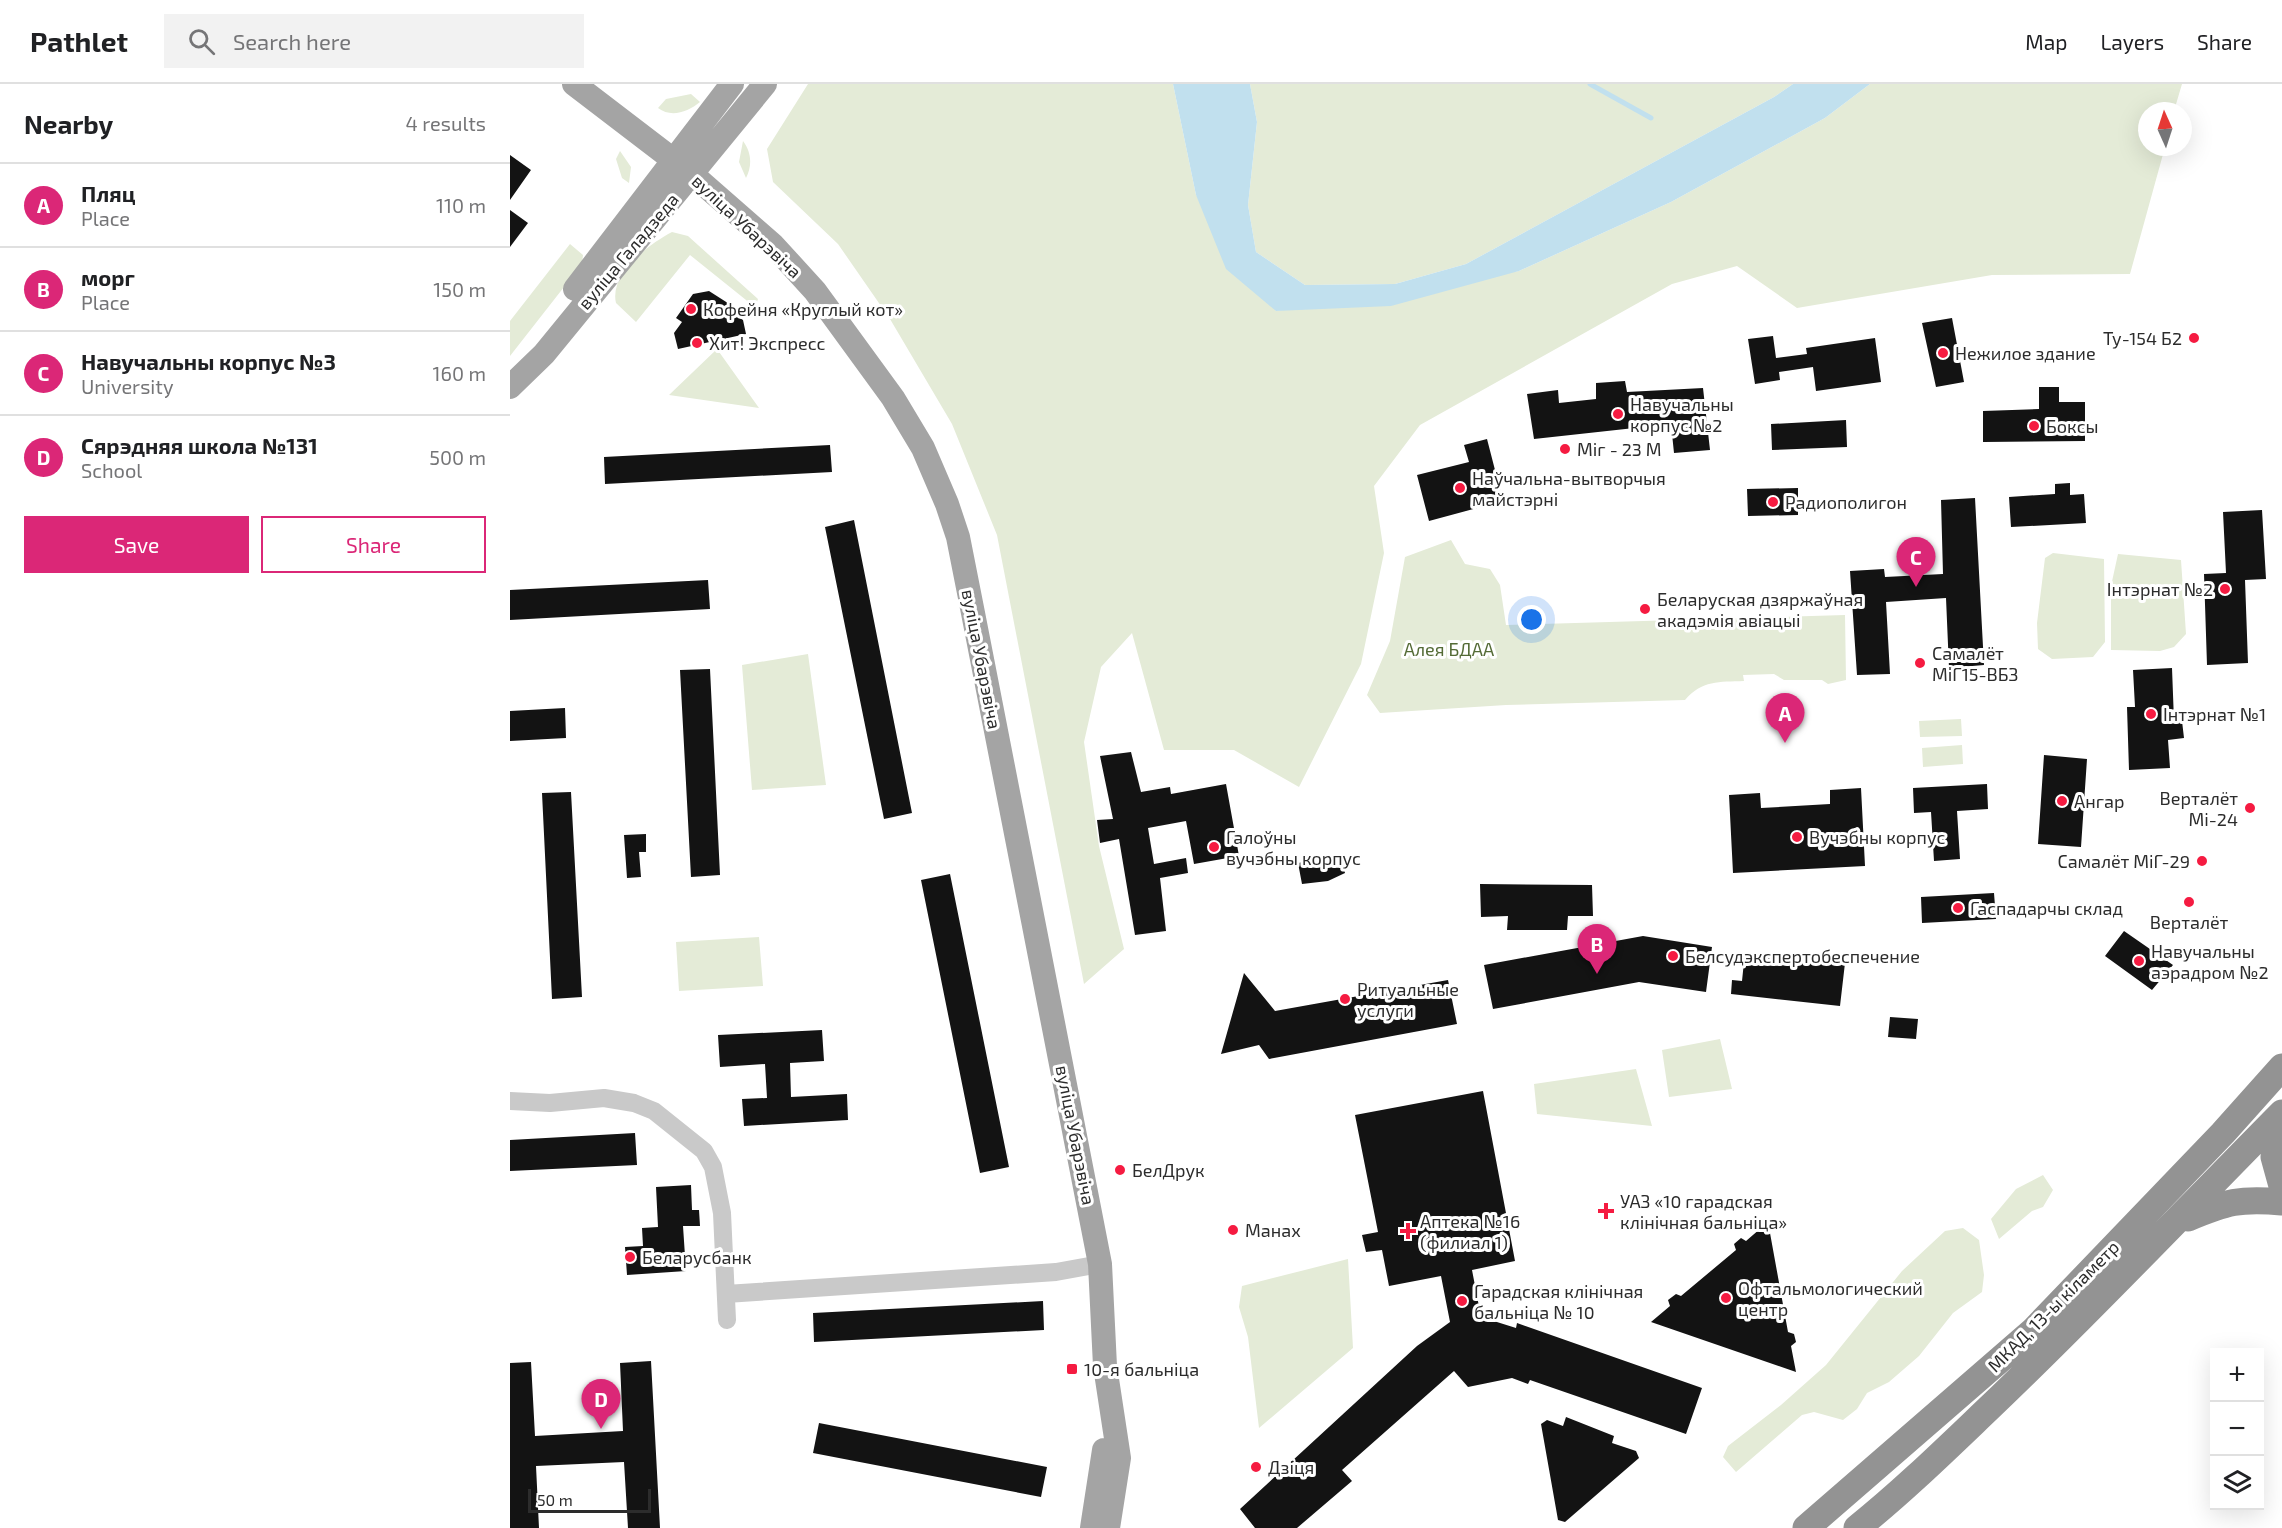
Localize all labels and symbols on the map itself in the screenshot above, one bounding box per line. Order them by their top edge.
north arrow [2138,102,2192,156]
street label: вуліца Убарэвіча [688,170,806,282]
street label: вуліца Галадзеда [573,188,683,314]
place label: Кофейня «Круглый кот» [703,298,903,320]
marker: Кофейня «Круглый кот» [684,302,698,316]
place label: Ту-154 Б2 [2103,327,2182,349]
marker: Ту-154 Б2 [2187,331,2201,345]
place label: Хит! Экспресс [709,332,825,354]
marker: Хит! Экспресс [690,336,704,350]
place label: Нежилое здание [1955,342,2096,364]
marker: Нежилое здание [1936,346,1950,360]
place label: Навучальны корпус №2 [1630,393,1734,436]
marker: Навучальны корпус №2 [1611,407,1625,421]
place label: Боксы [2046,415,2098,437]
marker: Боксы [2027,419,2041,433]
place label: Міг - 23 М [1577,438,1662,460]
marker: Міг - 23 М [1558,442,1572,456]
place label: Наўчальна-вытворчыя майстэрні [1472,467,1666,510]
marker: Наўчальна-вытворчыя майстэрні [1453,481,1467,495]
place label: Радиополигон [1785,491,1907,513]
marker: Радиополигон [1766,495,1780,509]
pin: C [1896,538,1936,587]
place label: Інтэрнат №2 [2107,578,2213,600]
marker: Інтэрнат №2 [2218,582,2232,596]
street label: вуліца Убарэвіча [958,587,1006,731]
place label: Беларуская дзяржаўная акадэмія авіацыі [1657,588,1863,631]
marker: Беларуская дзяржаўная акадэмія авіацыі [1638,602,1652,616]
your location [1517,605,1546,634]
park label: Алея БДАА [1404,638,1495,660]
place label: Самалёт МіГ15-ВБЗ [1932,642,2018,685]
marker: Самалёт МіГ15-ВБЗ [1913,656,1927,670]
pin: A [1766,694,1804,743]
place label: Інтэрнат №1 [2163,703,2266,725]
marker: Інтэрнат №1 [2144,707,2158,721]
place label: Верталёт Мі-24 [2160,787,2238,830]
place label: Ангар [2074,790,2124,812]
marker: Ангар [2055,794,2069,808]
marker: Верталёт Мі-24 [2243,801,2257,815]
place label: Галоўны вучэбны корпус [1226,826,1361,869]
place label: Вучэбны корпус [1809,826,1945,848]
marker: Вучэбны корпус [1790,830,1804,844]
marker: Галоўны вучэбны корпус [1207,840,1221,854]
place label: Самалёт МіГ-29 [2057,850,2190,872]
marker: Самалёт МіГ-29 [2195,854,2209,868]
marker: Верталёт [2182,895,2196,909]
place label: Гаспадарчы склад [1970,897,2123,919]
marker: Гаспадарчы склад [1951,901,1965,915]
place label: Верталёт [2150,911,2228,933]
pin: B [1578,924,1616,974]
place label: Навучальны аэрадром №2 [2151,940,2269,983]
place label: Белсудэкспертобеспечение [1685,945,1920,967]
marker: Белсудэкспертобеспечение [1666,949,1680,963]
marker: Навучальны аэрадром №2 [2132,954,2146,968]
place label: Ритуальные услуги [1357,978,1459,1021]
marker: Ритуальные услуги [1338,992,1352,1006]
street label: вуліца Убарэвіча [1052,1063,1100,1207]
place label: БелДрук [1132,1159,1205,1181]
marker: БелДрук [1113,1163,1127,1177]
place label: УАЗ «10 гарадская клінічная бальніца» [1620,1190,1787,1233]
marker: УАЗ «10 гарадская клінічная бальніца» [1597,1202,1615,1220]
place label: Аптека №16 (филиал 1) [1420,1210,1520,1253]
place label: Манах [1245,1219,1301,1241]
marker: Манах [1226,1223,1240,1237]
marker: Аптека №16 (филиал 1) [1401,1224,1415,1238]
street label: МКАД, 13-ы кіламетр [1983,1236,2123,1376]
place label: Беларусбанк [642,1246,752,1268]
marker: Беларусбанк [623,1250,637,1264]
place label: Офтальмологический центр [1738,1277,1923,1320]
place label: Гарадская клінічная бальніца № 10 [1474,1280,1643,1323]
marker: Офтальмологический центр [1719,1291,1733,1305]
marker: Гарадская клінічная бальніца № 10 [1455,1294,1469,1308]
place label: 10-я бальніца [1084,1358,1199,1380]
marker: 10-я бальніца [1065,1362,1079,1376]
pin: D [582,1380,620,1429]
place label: Дзіця [1268,1456,1314,1478]
marker: Дзіця [1249,1460,1263,1474]
scale bar [528,1486,651,1514]

